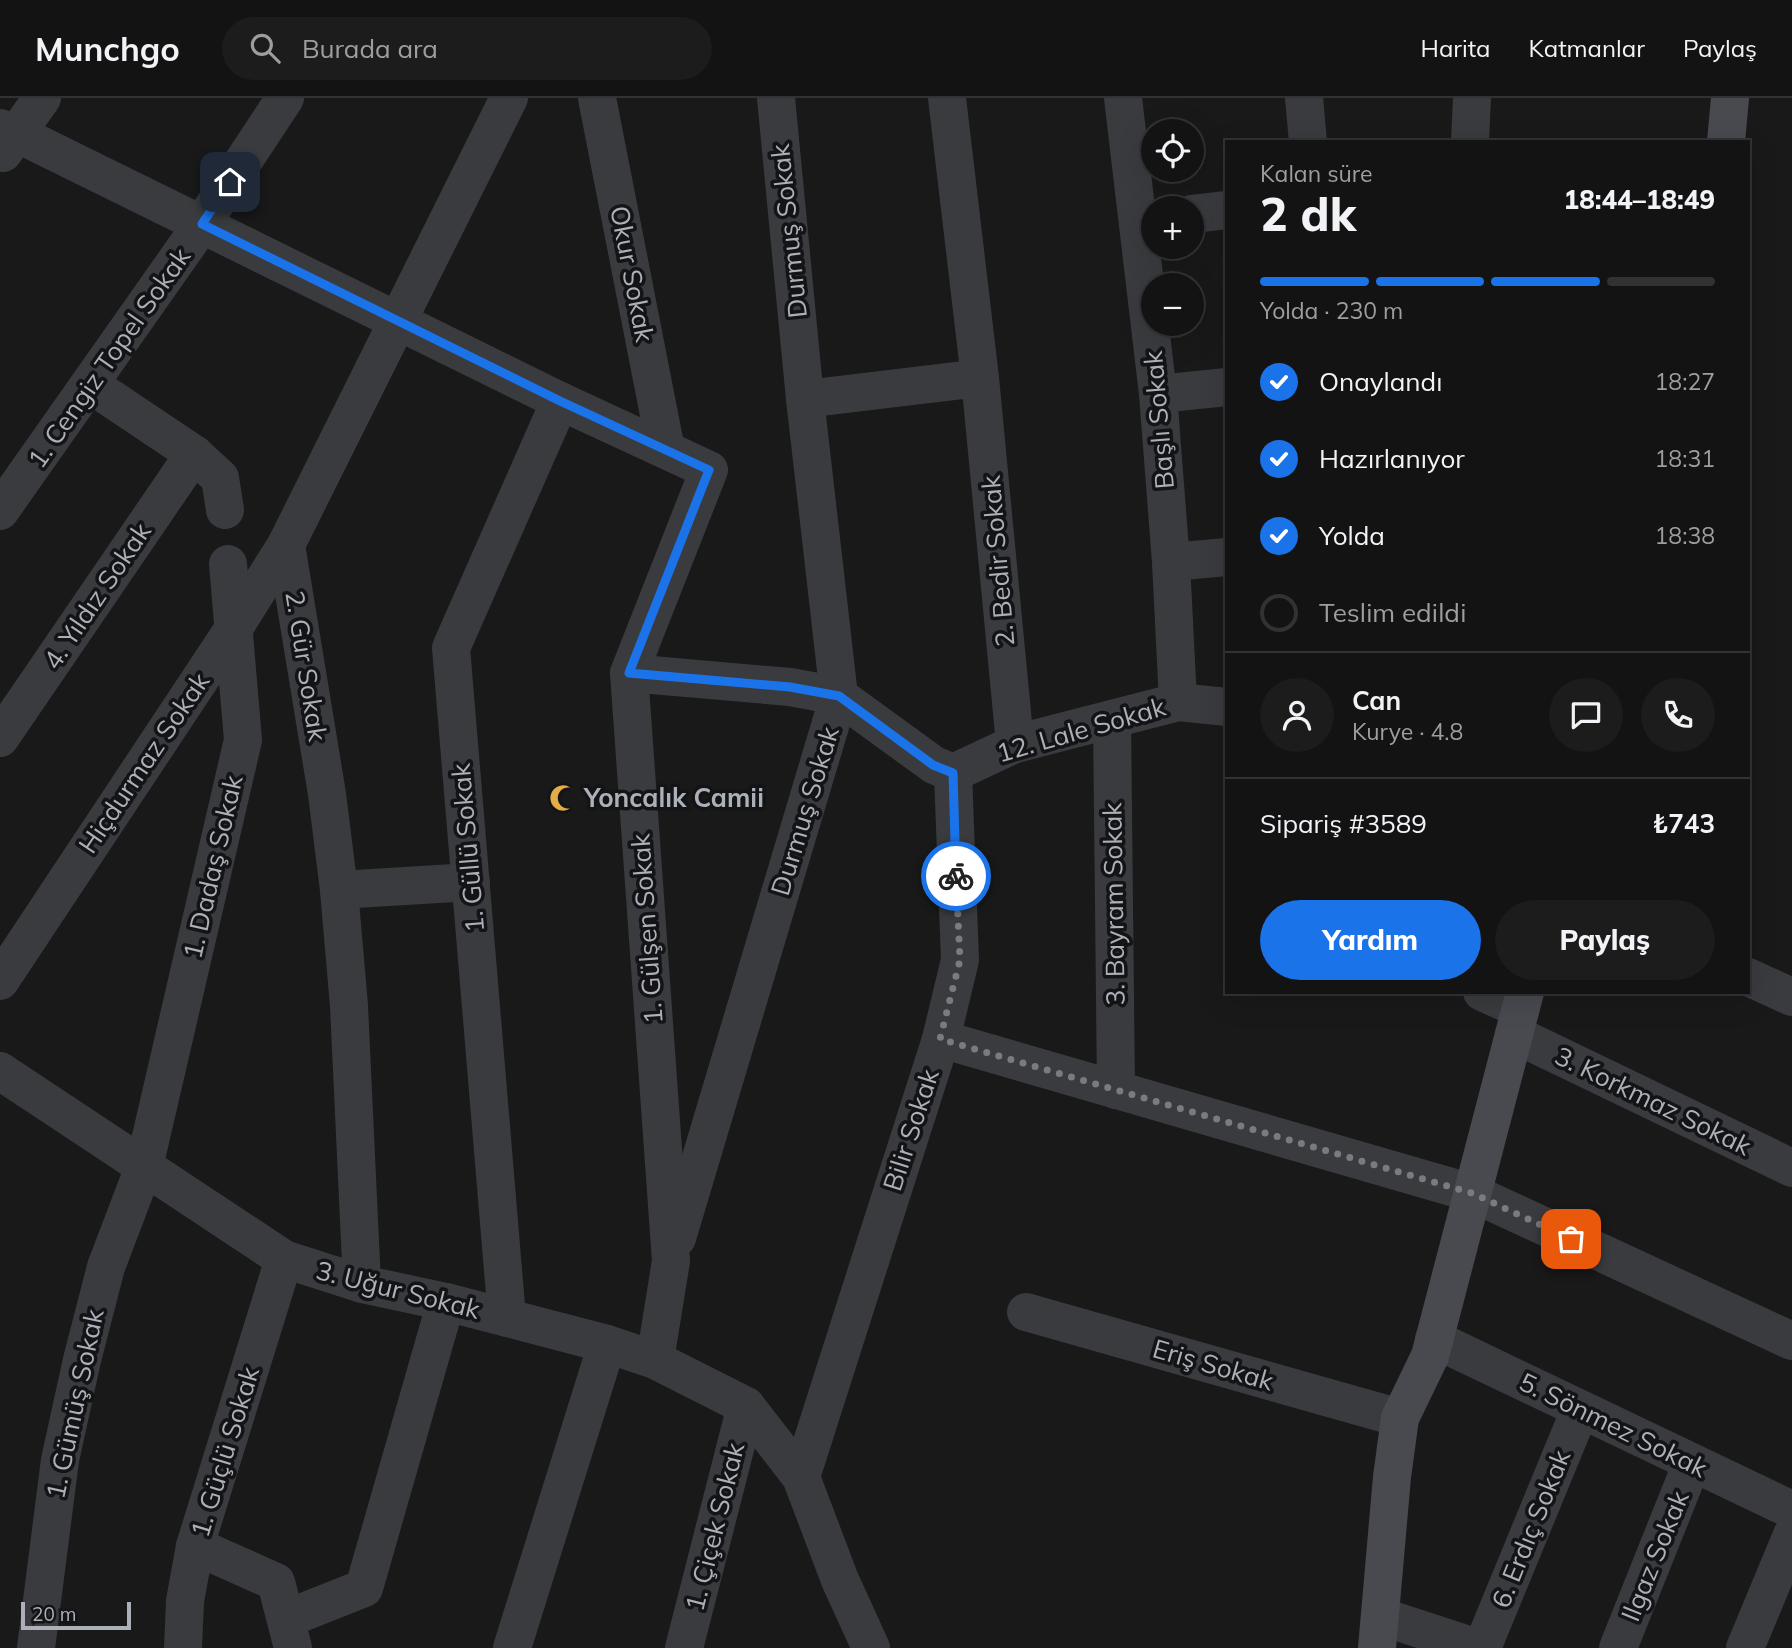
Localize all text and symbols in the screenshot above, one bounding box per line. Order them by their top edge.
search box [222,17,712,80]
text: Munchgo [35,28,180,69]
icon: search [246,29,284,67]
text: Burada ara [302,32,438,65]
text: Harita [1421,33,1491,63]
text: Katmanlar [1529,33,1645,63]
text: Paylaş [1683,33,1757,63]
map controls [1141,119,1204,336]
button: locate [1141,119,1204,182]
street label: Durmuş Sokak [763,142,814,320]
pin [200,152,260,212]
text: Kalan süre [1260,159,1373,188]
icon: home [211,163,249,201]
text: 18:44–18:49 [1564,183,1715,216]
text: 2 dk [1260,185,1356,243]
button: + [1141,196,1204,259]
street label: Okur Sokak [603,203,662,345]
street label: 1. Cengiz Topel Sokak [20,241,197,474]
button: − [1141,273,1204,336]
text: Yolda · 230 m [1260,296,1403,325]
street label: Başlı Sokak [1136,349,1181,491]
icon: check [1260,363,1298,401]
text: Onaylandı [1319,365,1442,398]
text: 18:27 [1655,367,1715,396]
icon: check [1260,440,1298,478]
text: Hazırlanıyor [1319,442,1465,475]
text: 18:31 [1655,444,1715,473]
street label: 2. Bedir Sokak [974,474,1021,648]
street label: 4. Yıldız Sokak [35,516,158,675]
icon: check [1260,517,1298,555]
text: Yolda [1319,519,1385,552]
text: 18:38 [1655,521,1715,550]
street label: 2. Gür Sokak [278,588,335,744]
text: Teslim edildi [1319,596,1466,629]
street label: Hiçdurmaz Sokak [71,666,217,859]
button: person [1260,678,1334,752]
button: chat [1549,678,1623,752]
button: phone [1641,678,1715,752]
text: Can [1352,684,1401,717]
street label: 12. Lale Sokak [993,689,1170,769]
text: Kurye · 4.8 [1352,717,1463,746]
street label: Durmuş Sokak [763,722,846,899]
street label: 1. Güllü Sokak [444,761,491,934]
street label: 1. Dadaş Sokak [175,771,250,962]
place label: Yoncalık Camii [583,781,764,814]
mosque icon: Yoncalık Camii [548,783,578,813]
street label: 3. Bayram Sokak [1095,802,1132,1006]
text: Sipariş #3589 [1260,807,1427,840]
text: ₺743 [1653,807,1715,840]
street label: 1. Gülşen Sokak [623,832,670,1025]
courier [921,841,991,911]
icon: bike [937,857,975,895]
button: Yardım [1260,900,1481,980]
button: Paylaş [1495,900,1715,980]
street label: 3. Korkmaz Sokak [1550,1039,1757,1163]
street label: Bilir Sokak [875,1064,946,1195]
pin [1541,1209,1601,1269]
icon: bag [1552,1220,1590,1258]
street label: 3. Uğur Sokak [313,1253,484,1326]
street label: 1. Gümüş Sokak [38,1305,111,1502]
street label: Eriş Sokak [1149,1332,1278,1398]
street label: 1. Güçlü Sokak [183,1362,266,1541]
street label: 5. Sönmez Sokak [1514,1365,1713,1485]
street label: 1. Çiçek Sokak [678,1439,752,1615]
street label: 6. Erdıç Sokak [1484,1444,1577,1613]
street label: Ilgaz Sokak [1613,1485,1696,1626]
scale bar [21,1599,131,1631]
text: 20 m [32,1602,76,1626]

